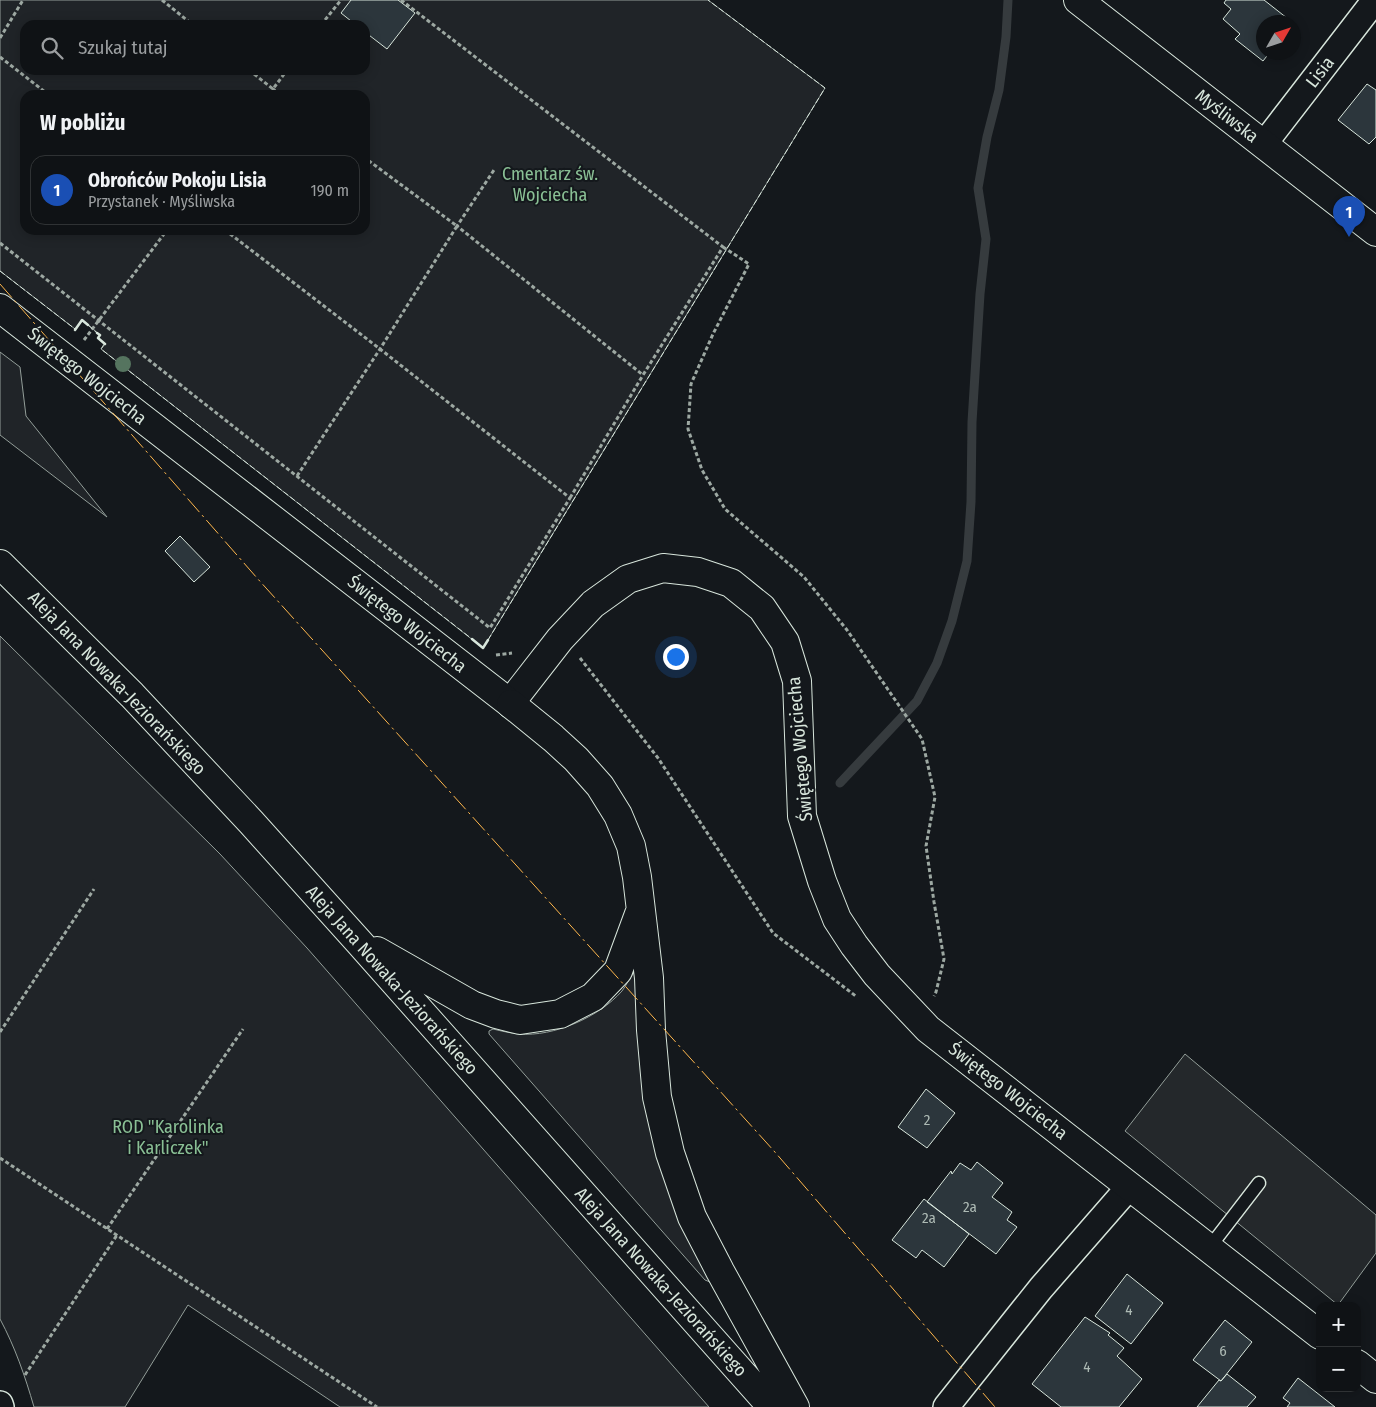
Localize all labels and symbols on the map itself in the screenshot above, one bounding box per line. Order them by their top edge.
north arrow [1256,15,1301,60]
street label: Lisia [1301,52,1339,92]
street label: Myśliwska [1191,85,1263,148]
park label: Cmentarz św. Wojciecha [502,163,598,206]
pin: 1 [1333,196,1365,237]
street label: Świętego Wojciecha [23,322,152,429]
street label: Świętego Wojciecha [343,570,472,677]
street label: Aleja Jana Nowaka-Jeziorańskiego [23,587,211,779]
your location [663,644,689,670]
street label: Świętego Wojciecha [782,676,817,822]
street label: Aleja Jana Nowaka-Jeziorańskiego [301,881,483,1079]
street label: Świętego Wojciecha [944,1037,1073,1144]
house number: 2 [924,1111,931,1129]
park label: ROD "Karolinka i Karliczek" [112,1116,224,1159]
street label: Aleja Jana Nowaka-Jeziorańskiego [570,1183,752,1381]
house number: 2a [963,1198,977,1216]
house number: 2a [922,1209,936,1227]
house number: 4 [1125,1301,1133,1319]
house number: 6 [1219,1342,1227,1360]
house number: 4 [1083,1358,1091,1376]

